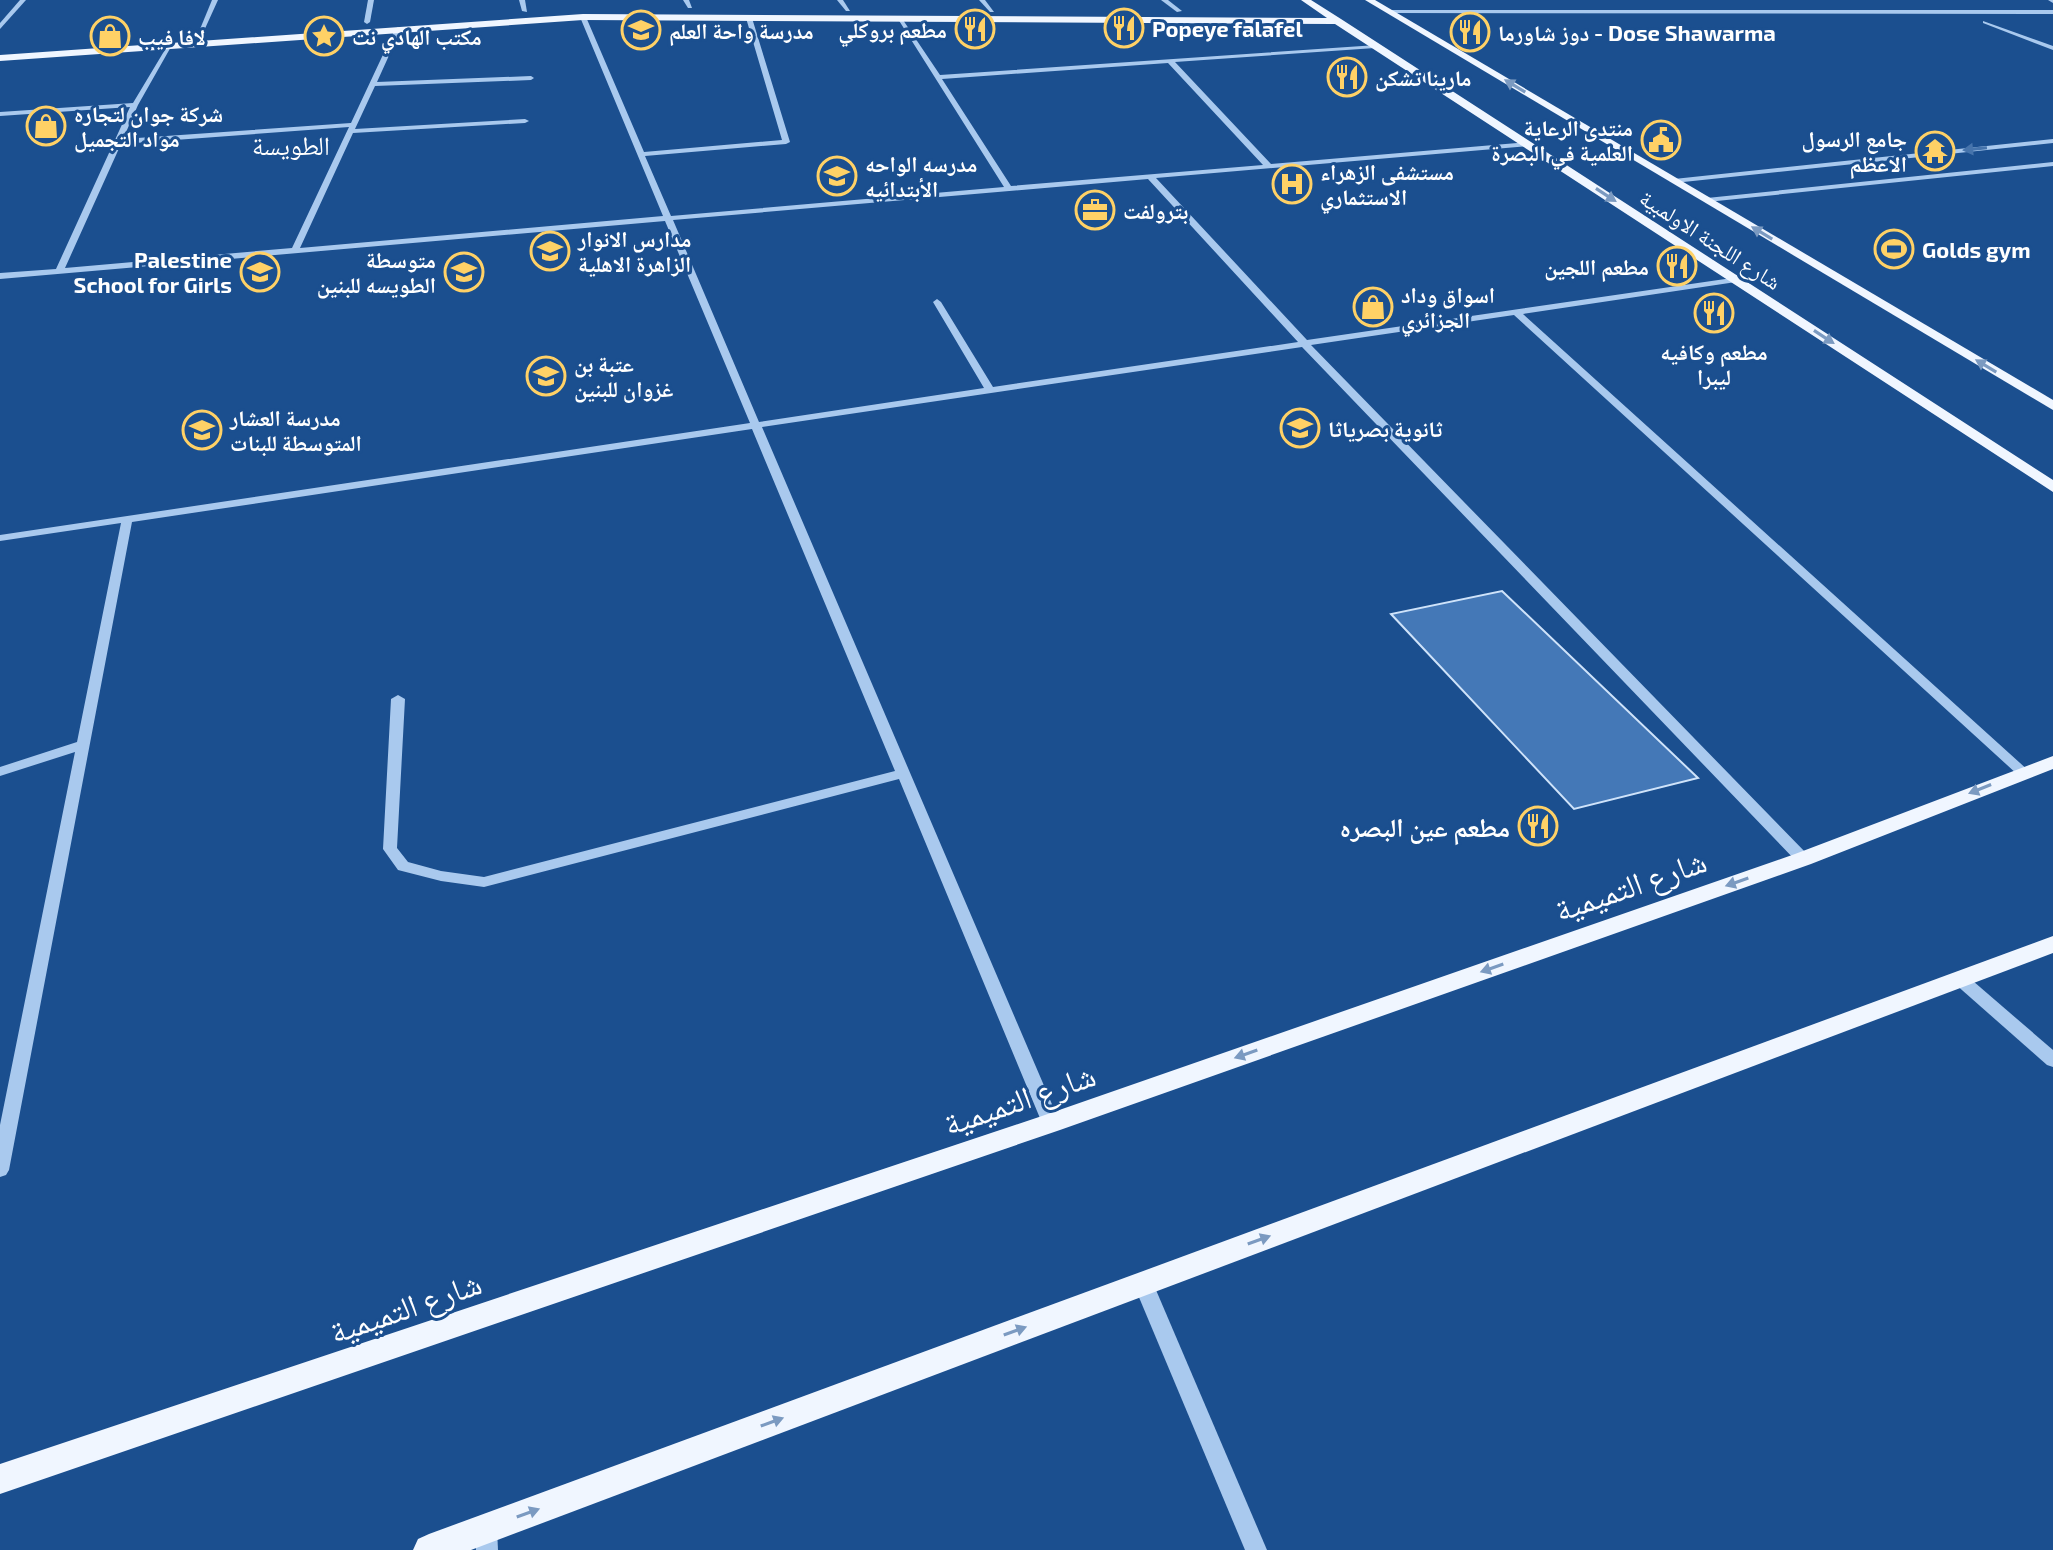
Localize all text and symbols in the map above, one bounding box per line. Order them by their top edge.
restaurant icon: Popeye falafel [1103,7,1145,49]
restaurant icon: مطعم بروكلي [954,8,996,50]
school or university icon: مدرسة واحة العلم [620,9,662,51]
restaurant icon: دوز شاورما - Dose Shawarma [1449,11,1491,53]
shop icon: لافا فيب [89,15,131,57]
place icon: مكتب الهادي نت [303,15,345,57]
place label: Popeye falafel [1152,15,1303,42]
place label: مطعم بروكلي [838,16,947,47]
place label: مدرسة واحة العلم [669,17,814,46]
place label: دوز شاورما - Dose Shawarma [1498,19,1776,46]
place label: لافا فيب [138,23,206,51]
place label: مكتب الهادي نت [352,23,482,54]
restaurant icon: مارينا تشكن [1326,56,1368,98]
place label: مارينا تشكن [1375,64,1471,92]
one-way arrow [1504,79,1526,93]
place label: شركة جوان لتجاره مواد التجميل [74,100,223,153]
shop icon: شركة جوان لتجاره مواد التجميل [25,105,67,147]
place label: منتدى الرعاية العلمية في البصرة [1491,114,1633,170]
public building icon: منتدى الرعاية العلمية في البصرة [1640,119,1682,161]
place label: جامع الرسول الاعظم [1801,125,1907,179]
district label: الطويسة [252,129,330,161]
temple icon: جامع الرسول الاعظم [1914,130,1956,172]
one-way arrow [1963,142,1988,155]
place label: مدرسه الواحه الأبتدائيه [865,150,977,203]
school or university icon: مدرسه الواحه الأبتدائيه [816,155,858,197]
place label: مستشفى الزهراء الاستثماري [1320,158,1454,214]
hospital icon: مستشفى الزهراء الاستثماري [1271,163,1313,205]
street label: شارع اللجنة الاولمبية [1635,184,1786,296]
one-way arrow [1595,187,1617,201]
office icon: بترولفت [1074,189,1116,231]
place label: بترولفت [1123,197,1188,225]
place label: مدارس الانوار الزاهرة الاهلية [577,225,691,277]
one-way arrow [1751,226,1773,240]
sports icon: Golds gym [1873,228,1915,270]
school or university icon: مدارس الانوار الزاهرة الاهلية [529,230,571,272]
place label: Golds gym [1922,236,2031,263]
restaurant icon: مطعم اللجين [1656,245,1698,287]
place label: Palestine School for Girls [74,246,232,297]
place label: متوسطة الطويسه للبنين [317,246,436,299]
school or university icon: Palestine School for Girls [239,251,281,293]
school or university icon: متوسطة الطويسه للبنين [443,251,485,293]
place label: مطعم اللجين [1544,253,1649,282]
place label: اسواق وداد الجزائري [1401,281,1495,337]
shop icon: اسواق وداد الجزائري [1352,286,1394,328]
restaurant icon: مطعم وكافيه ليبرا [1693,292,1735,334]
one-way arrow [1813,329,1834,344]
place label: مطعم وكافيه ليبرا [1660,338,1768,391]
place label: عتبة بن غزوان للبنين [574,350,673,403]
school or university icon: عتبة بن غزوان للبنين [525,355,567,397]
one-way arrow [1975,359,1997,373]
place label: مدرسة العشار المتوسطة للبنات [229,404,362,457]
school or university icon: ثانوية بصرياثا [1279,407,1321,449]
school or university icon: مدرسة العشار المتوسطة للبنات [181,409,223,451]
place label: ثانوية بصرياثا [1328,415,1442,443]
one-way arrow [1968,783,1992,796]
restaurant icon: مطعم عين البصره [1517,805,1559,847]
place label: مطعم عين البصره [1340,811,1510,846]
street label: شارع التميمية [1549,840,1712,930]
one-way arrow [1725,877,1749,889]
one-way arrow [1480,963,1504,975]
one-way arrow [1234,1049,1258,1061]
street label: شارع التميمية [938,1054,1101,1144]
one-way arrow [1247,1233,1271,1246]
street label: شارع التميمية [324,1262,487,1352]
one-way arrow [1003,1324,1027,1337]
one-way arrow [760,1415,784,1428]
one-way arrow [516,1506,540,1519]

